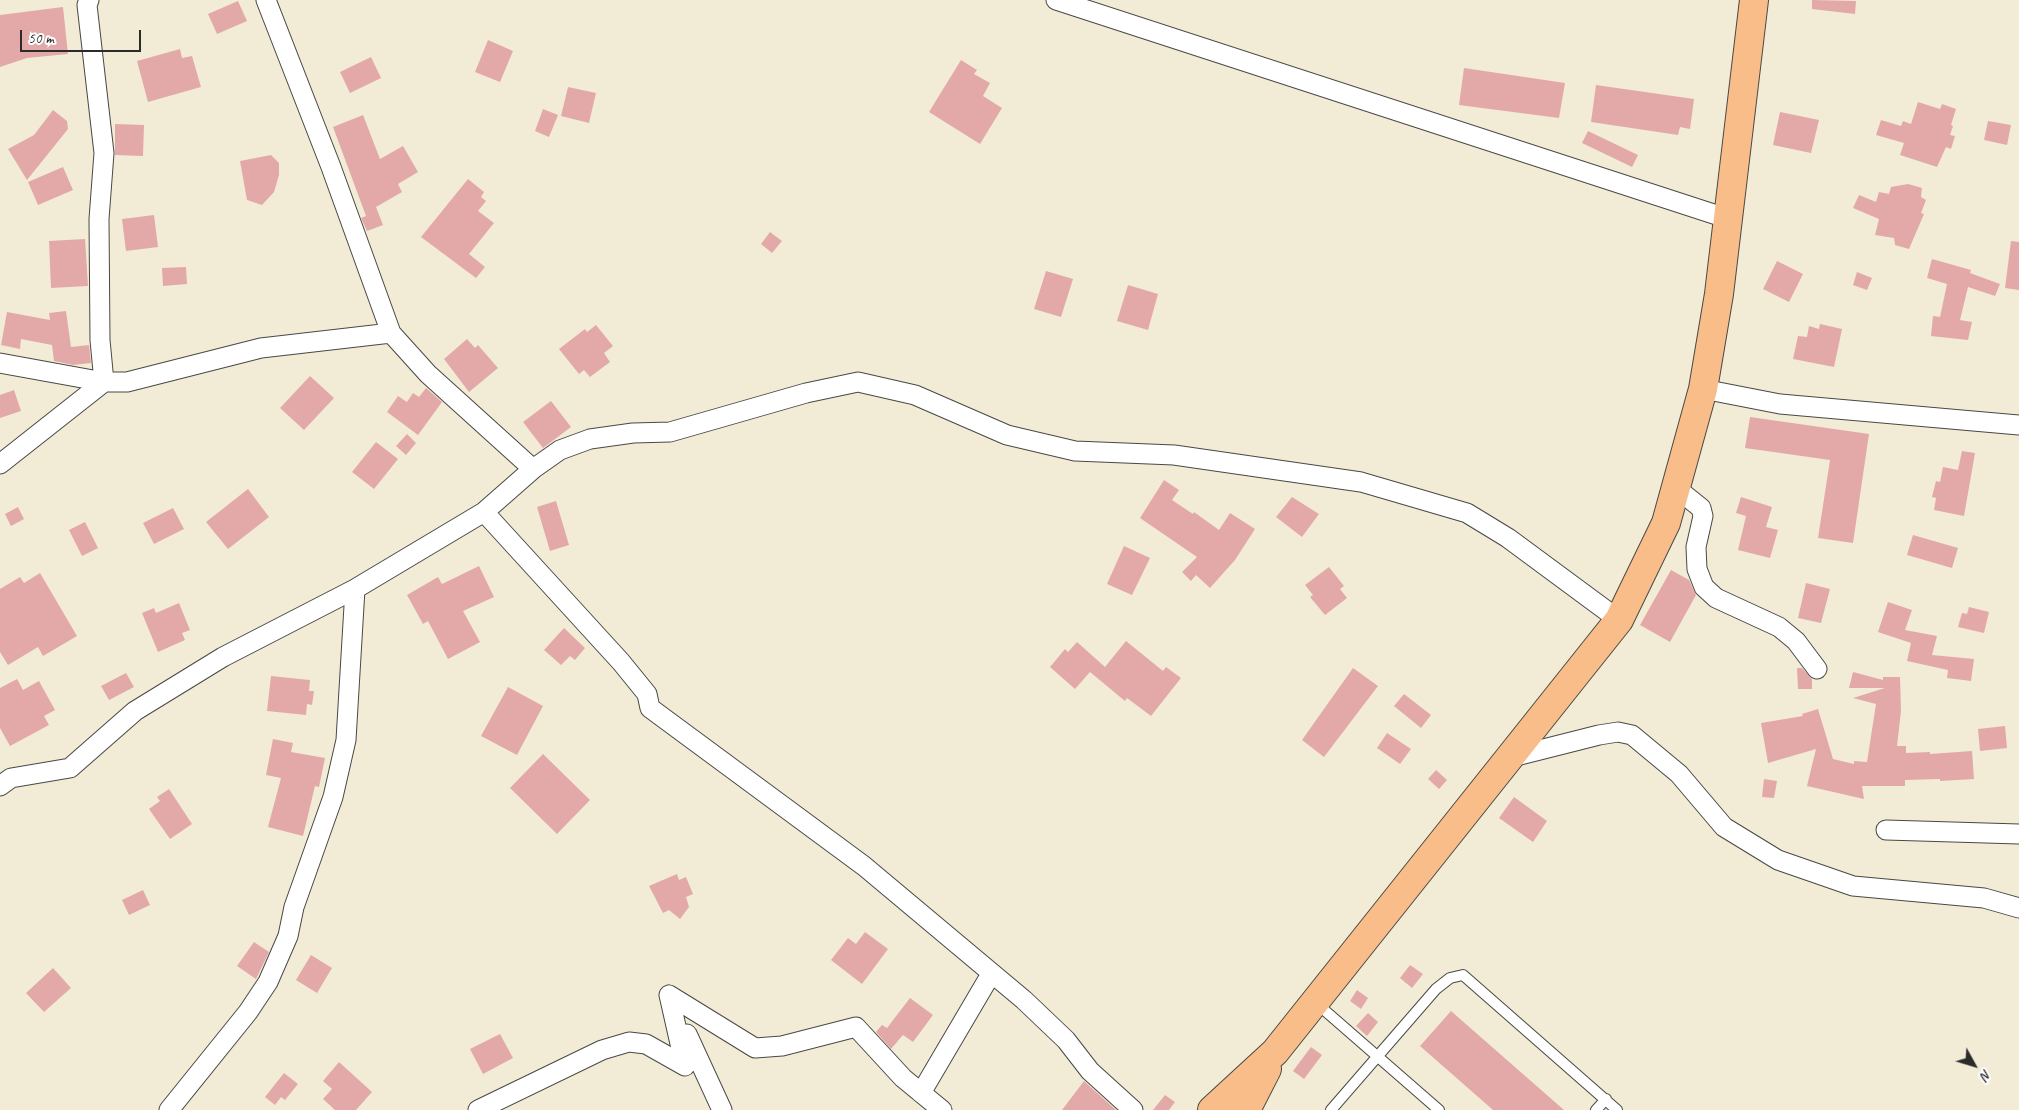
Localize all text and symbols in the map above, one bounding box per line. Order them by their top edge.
scale bar [22,20,144,52]
text: 50 m [28,29,54,48]
north arrow [1949,1040,1999,1090]
text: N [1977,1066,1995,1083]

